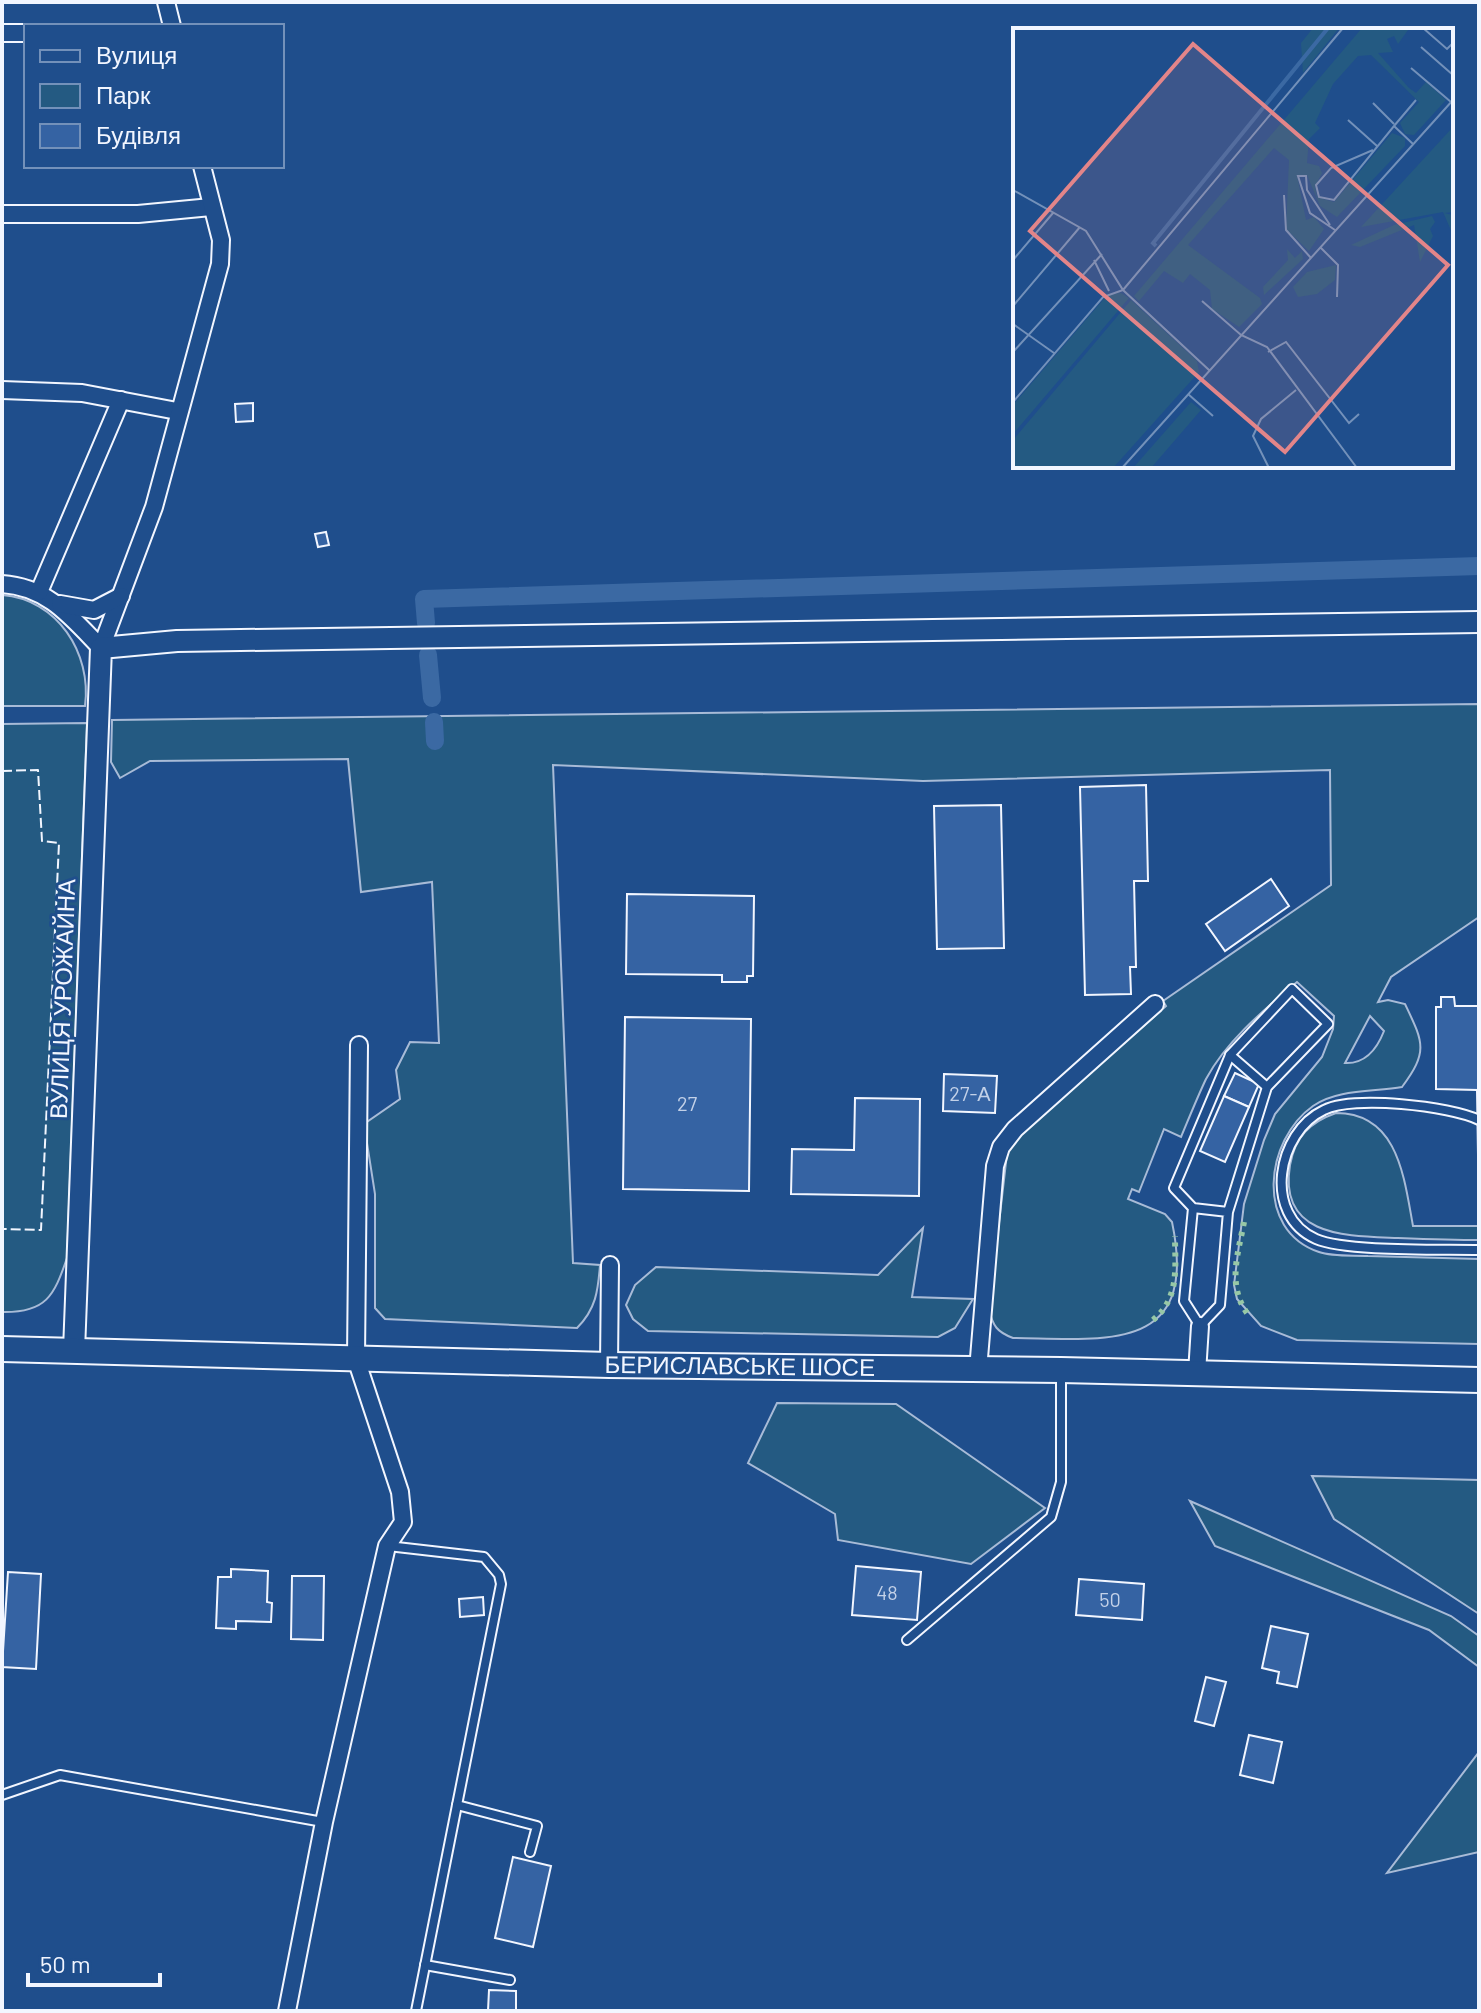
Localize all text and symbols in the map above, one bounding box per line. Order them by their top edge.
legend [24,24,284,168]
inset map [1013,28,1453,468]
text: Вулиця [96,40,177,69]
text: Парк [96,80,151,109]
text: Будівля [96,120,181,149]
street label: ВУЛИЦЯ УРОЖАЙНА [43,878,80,1119]
house number: 27-А [949,1081,991,1105]
house number: 27 [677,1091,698,1115]
street label: БЕРИСЛАВСЬКЕ ШОСЕ [604,1349,875,1381]
house number: 48 [876,1580,898,1604]
house number: 50 [1099,1587,1121,1611]
scale bar [28,1937,160,1987]
text: 50 m [40,1949,91,1978]

